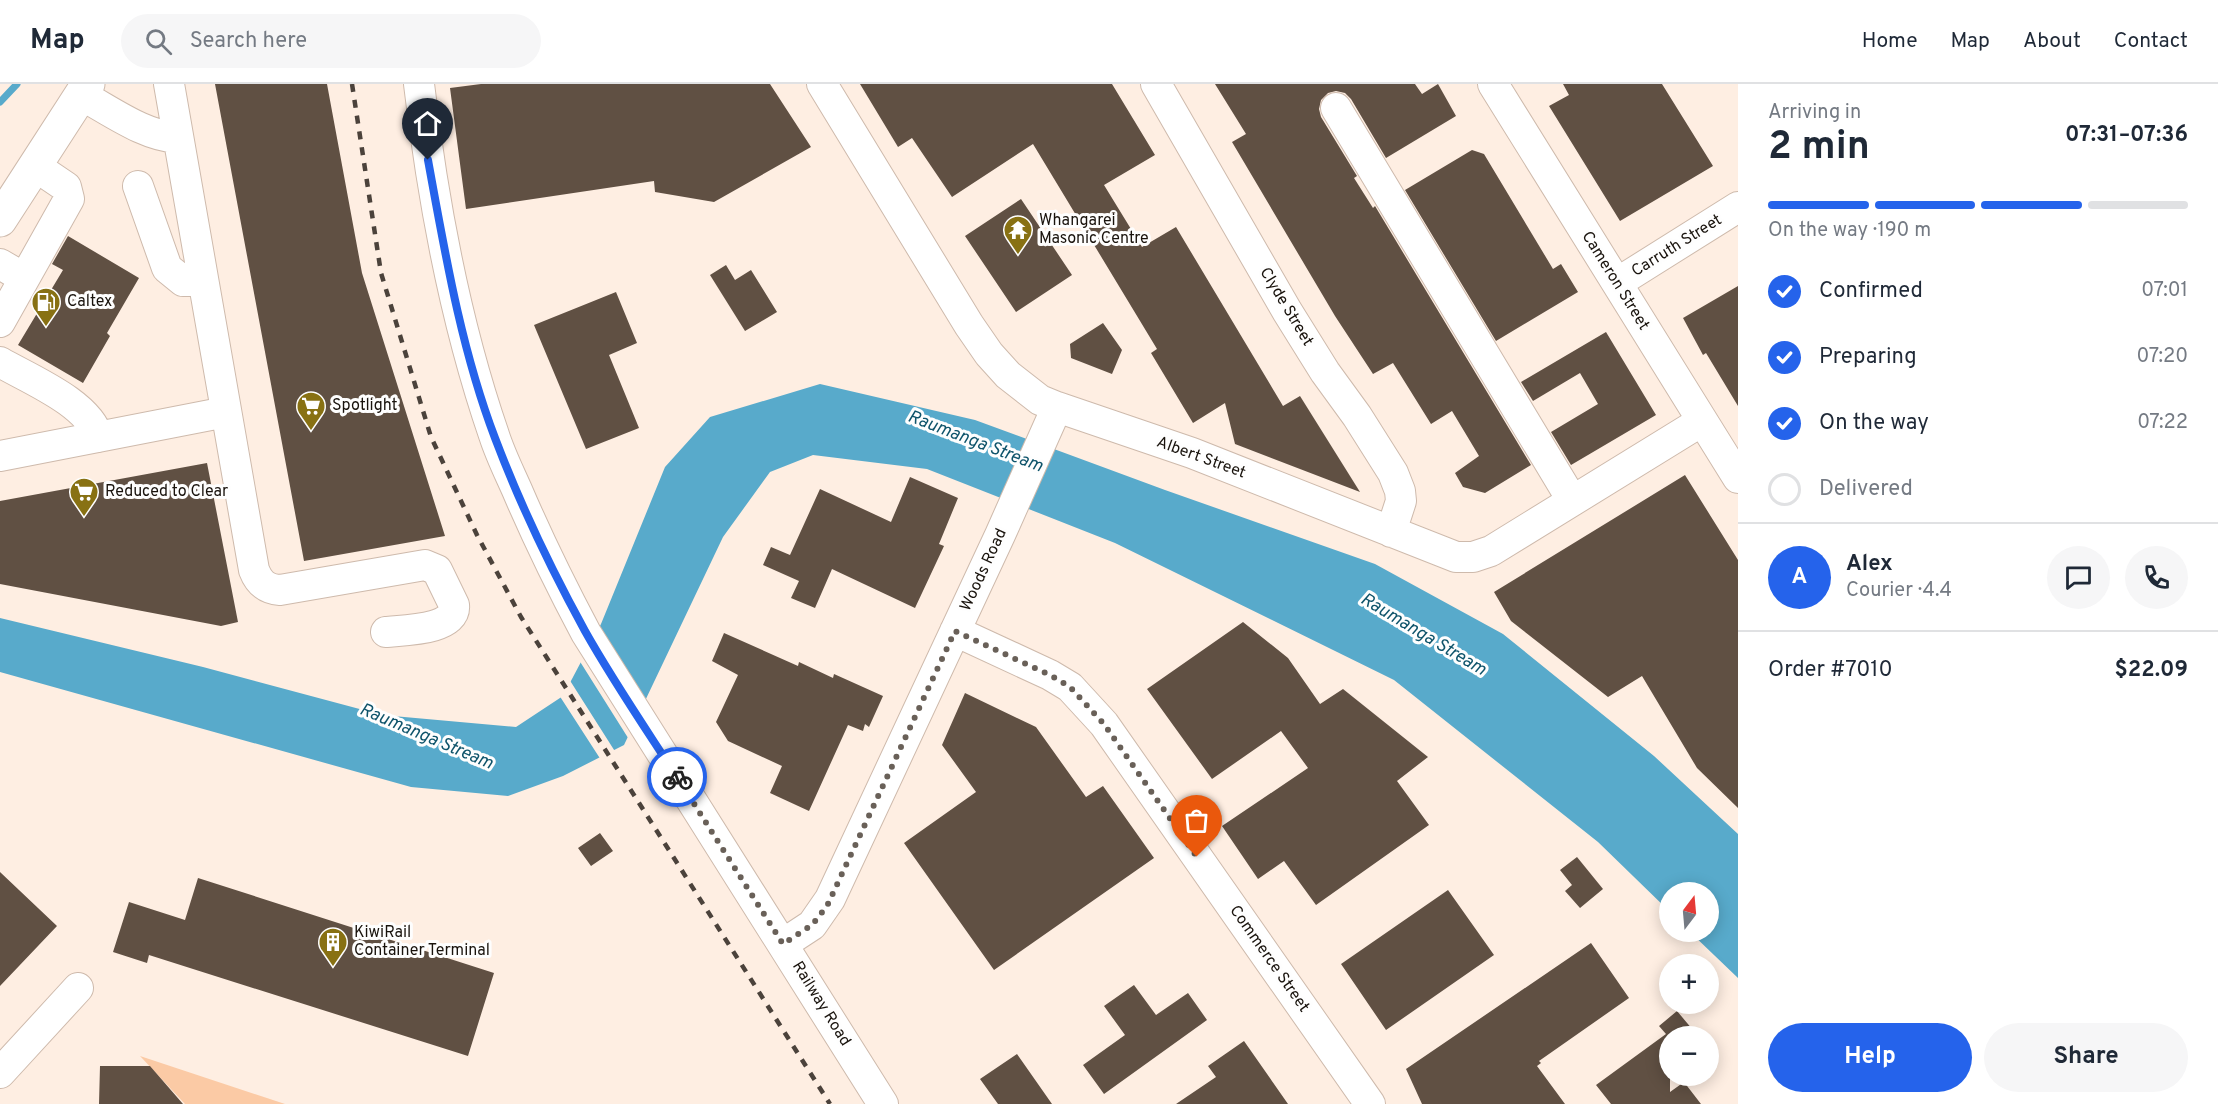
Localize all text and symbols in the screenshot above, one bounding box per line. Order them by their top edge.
search box [121,14,541,68]
text: Map [30,23,85,59]
icon: search [142,25,175,58]
text: Search here [190,28,307,55]
text: Home [1862,28,1918,55]
text: Map [1951,28,1990,55]
text: About [2023,28,2081,55]
text: Contact [2114,28,2188,55]
pin [402,98,453,160]
text: Arriving in [1768,100,1861,126]
icon: home [411,107,444,140]
text: 07:31–07:36 [2065,122,2188,149]
text: 2 min [1768,124,1870,173]
street label: Carruth Street [1628,210,1726,282]
place label: Whangarei Masonic Centre [1039,211,1149,249]
temple icon: Whangarei Masonic Centre [1002,214,1034,256]
text: On the way · 190 m [1768,218,1931,244]
street label: Cameron Street [1577,228,1653,334]
street label: Clyde Street [1255,264,1317,350]
icon: check [1768,275,1801,308]
text: Confirmed [1819,278,1923,305]
text: 07:01 [2141,278,2188,304]
fuel station icon: Caltex [30,286,62,328]
place label: Caltex [67,292,112,312]
icon: check [1768,341,1801,374]
text: Preparing [1819,344,1917,371]
text: 07:20 [2137,344,2188,370]
supermarket icon: Spotlight [295,390,327,432]
place label: Spotlight [332,396,397,416]
water label: Raumanga Stream [904,406,1046,478]
icon: check [1768,407,1801,440]
text: On the way [1819,410,1929,437]
text: 07:22 [2137,410,2188,436]
street label: Albert Street [1154,433,1248,483]
supermarket icon: Reduced to Clear [68,476,100,518]
text: Delivered [1819,476,1913,503]
place label: Reduced to Clear [105,482,228,502]
street label: Woods Road [956,526,1012,614]
button: chat [2047,546,2110,609]
button: phone [2125,546,2188,609]
text: Alex [1846,551,1893,578]
text: A [1792,564,1807,591]
text: Courier · 4.4 [1846,578,1952,604]
water label: Raumanga Stream [1356,588,1490,682]
text: Order #7010 [1768,657,1893,684]
text: $22.09 [2114,657,2188,684]
water label: Raumanga Stream [356,698,497,776]
courier [647,747,707,807]
icon: bike [661,761,694,794]
pin [1171,795,1222,857]
icon: bag [1180,804,1213,837]
north arrow [1659,882,1719,942]
map controls [1659,882,1719,1086]
street label: Commerce Street [1225,902,1313,1016]
place label: KiwiRail Container Terminal [354,923,490,961]
building icon: KiwiRail Container Terminal [317,926,349,968]
button: + [1659,954,1719,1014]
street label: Railway Road [787,958,855,1050]
button: Help [1768,1023,1972,1092]
button: Share [1984,1023,2188,1092]
button: − [1659,1026,1719,1086]

